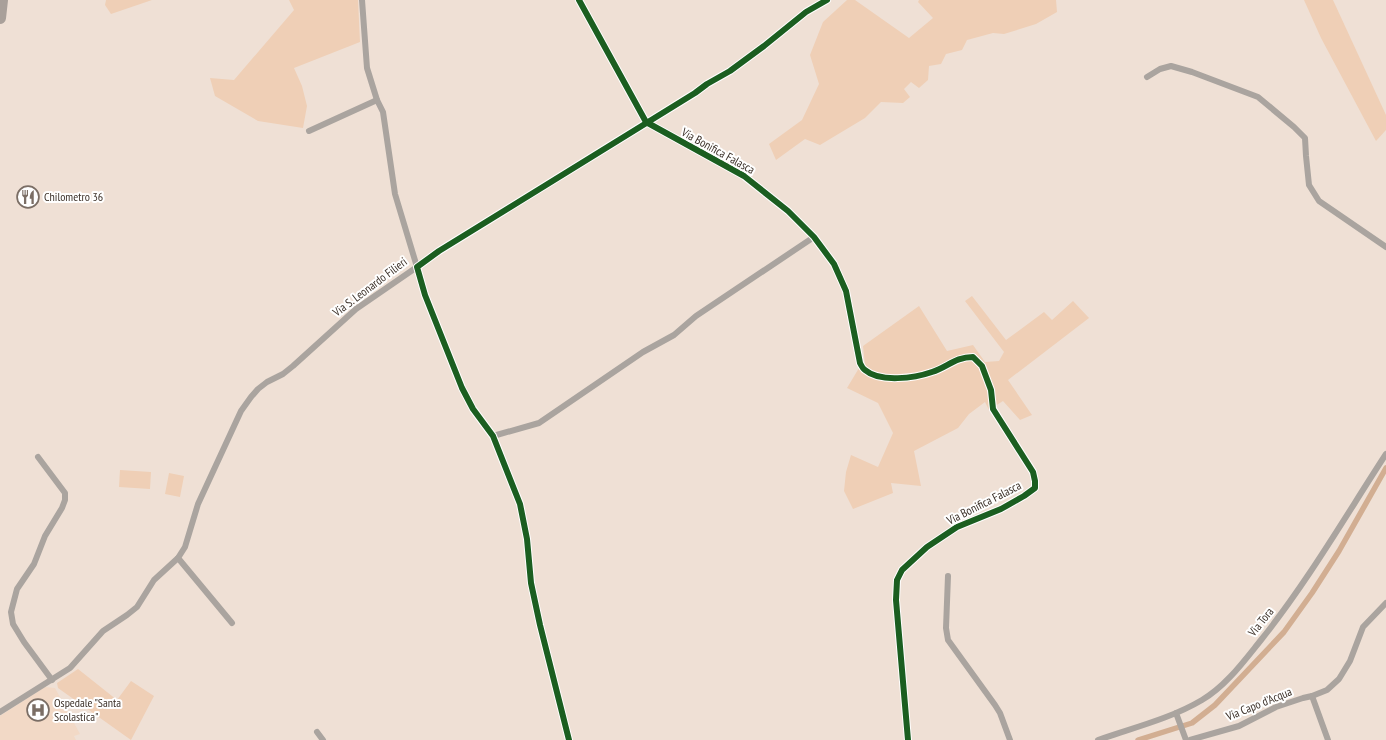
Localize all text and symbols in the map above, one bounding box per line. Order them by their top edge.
street label: Via Bonifica Falasca [678,124,758,177]
restaurant icon: Chilometro 36 [15,184,41,210]
place label: Chilometro 36 [44,189,103,204]
street label: Via S. Leonardo Filieri [329,254,410,320]
street label: Via Bonifica Falasca [943,477,1024,528]
street label: Via Tora [1244,604,1277,640]
street label: Via Capo d'Acqua [1223,683,1294,724]
place label: Ospedale "Santa Scolastica" [54,695,121,724]
hospital icon: Ospedale "Santa Scolastica" [25,697,51,723]

